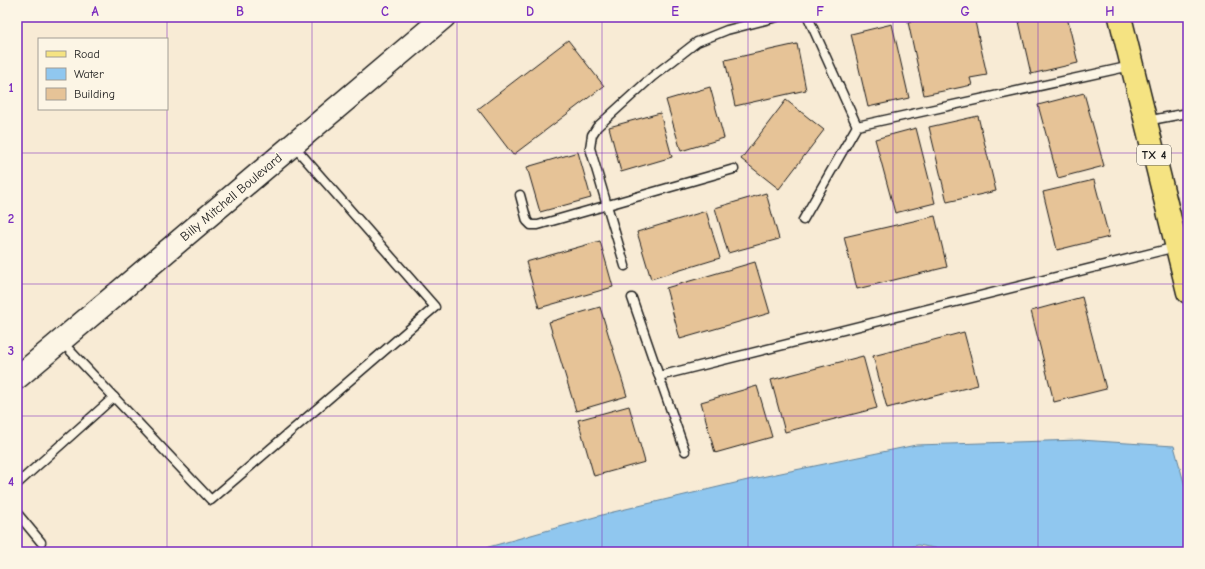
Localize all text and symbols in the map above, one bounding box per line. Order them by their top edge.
text: A [91,4,99,19]
text: B [236,4,244,19]
text: C [381,4,389,19]
text: D [526,4,534,19]
text: E [671,4,679,19]
text: F [816,4,824,19]
text: G [960,4,970,19]
text: H [1105,4,1115,19]
legend [38,38,168,110]
text: Road [74,47,100,61]
text: Water [74,67,104,81]
text: 1 [8,80,14,95]
text: Building [74,87,115,101]
road number: TX 4 [1137,145,1171,165]
street label: Billy Mitchell Boulevard [177,150,285,244]
text: 2 [8,211,14,226]
text: 3 [8,343,14,358]
text: 4 [8,474,14,489]

